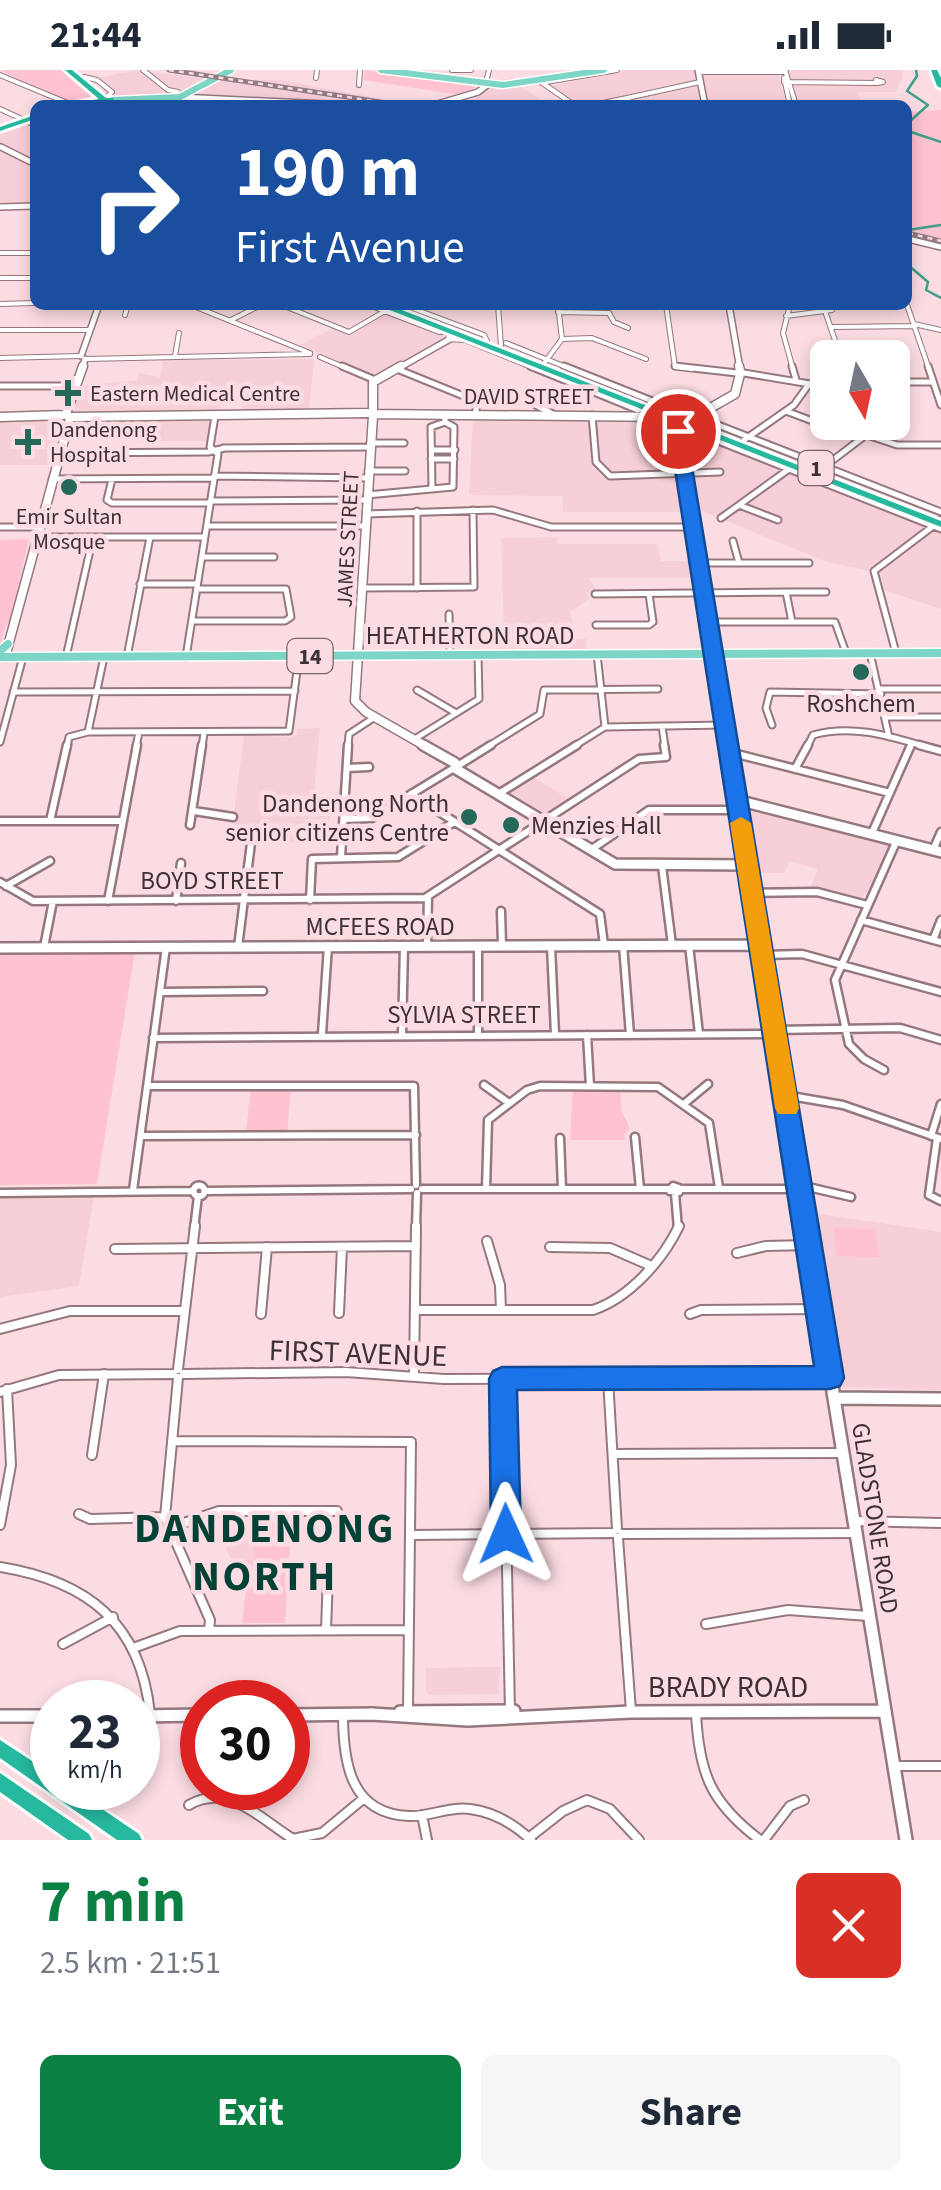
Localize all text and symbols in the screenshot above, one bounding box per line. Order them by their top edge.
text: 21:44 [50,8,142,62]
text: 190 m [235,123,420,223]
icon: right [70,140,200,270]
text: First Avenue [235,216,465,280]
north arrow [810,340,910,440]
map controls [810,340,910,440]
place label: Eastern Medical Centre [90,378,300,410]
marker: Eastern Medical Centre [55,380,81,406]
street label: DAVID STREET [464,381,595,413]
pin [636,389,721,474]
icon: arrive [651,404,706,459]
place label: Dandenong Hospital [50,414,157,471]
marker: Dandenong Hospital [15,429,41,455]
road number: 1 [798,451,834,485]
street label: JAMES STREET [328,470,368,608]
marker: Emir Sultan Mosque [58,476,80,498]
place label: Emir Sultan Mosque [16,501,122,558]
street label: HEATHERTON ROAD [366,618,574,654]
road number: 14 [288,639,332,673]
marker: Roshchem [850,661,872,683]
place label: Roshchem [806,686,916,722]
place label: Dandenong North senior citizens Centre [225,786,449,851]
marker: Dandenong North senior citizens Centre [458,806,480,828]
place label: Menzies Hall [531,808,662,844]
marker: Menzies Hall [500,814,522,836]
street label: BOYD STREET [140,863,284,899]
street label: MCFEES ROAD [305,909,455,945]
street label: SYLVIA STREET [387,997,541,1033]
street label: FIRST AVENUE [268,1329,448,1378]
street label: GLADSTONE ROAD [842,1420,908,1616]
position arrow [454,1482,558,1586]
district label: DANDENONG NORTH [134,1499,396,1607]
street label: BRADY ROAD [648,1666,808,1709]
speed limit sign: 30 [180,1680,310,1810]
text: 23 [69,1697,121,1768]
text: km/h [67,1752,123,1788]
text: 7 min [40,1860,186,1945]
button: close [796,1873,901,1978]
text: 2.5 km · 21:51 [40,1940,221,1986]
button: Exit [40,2055,461,2170]
button: Share [481,2055,901,2170]

